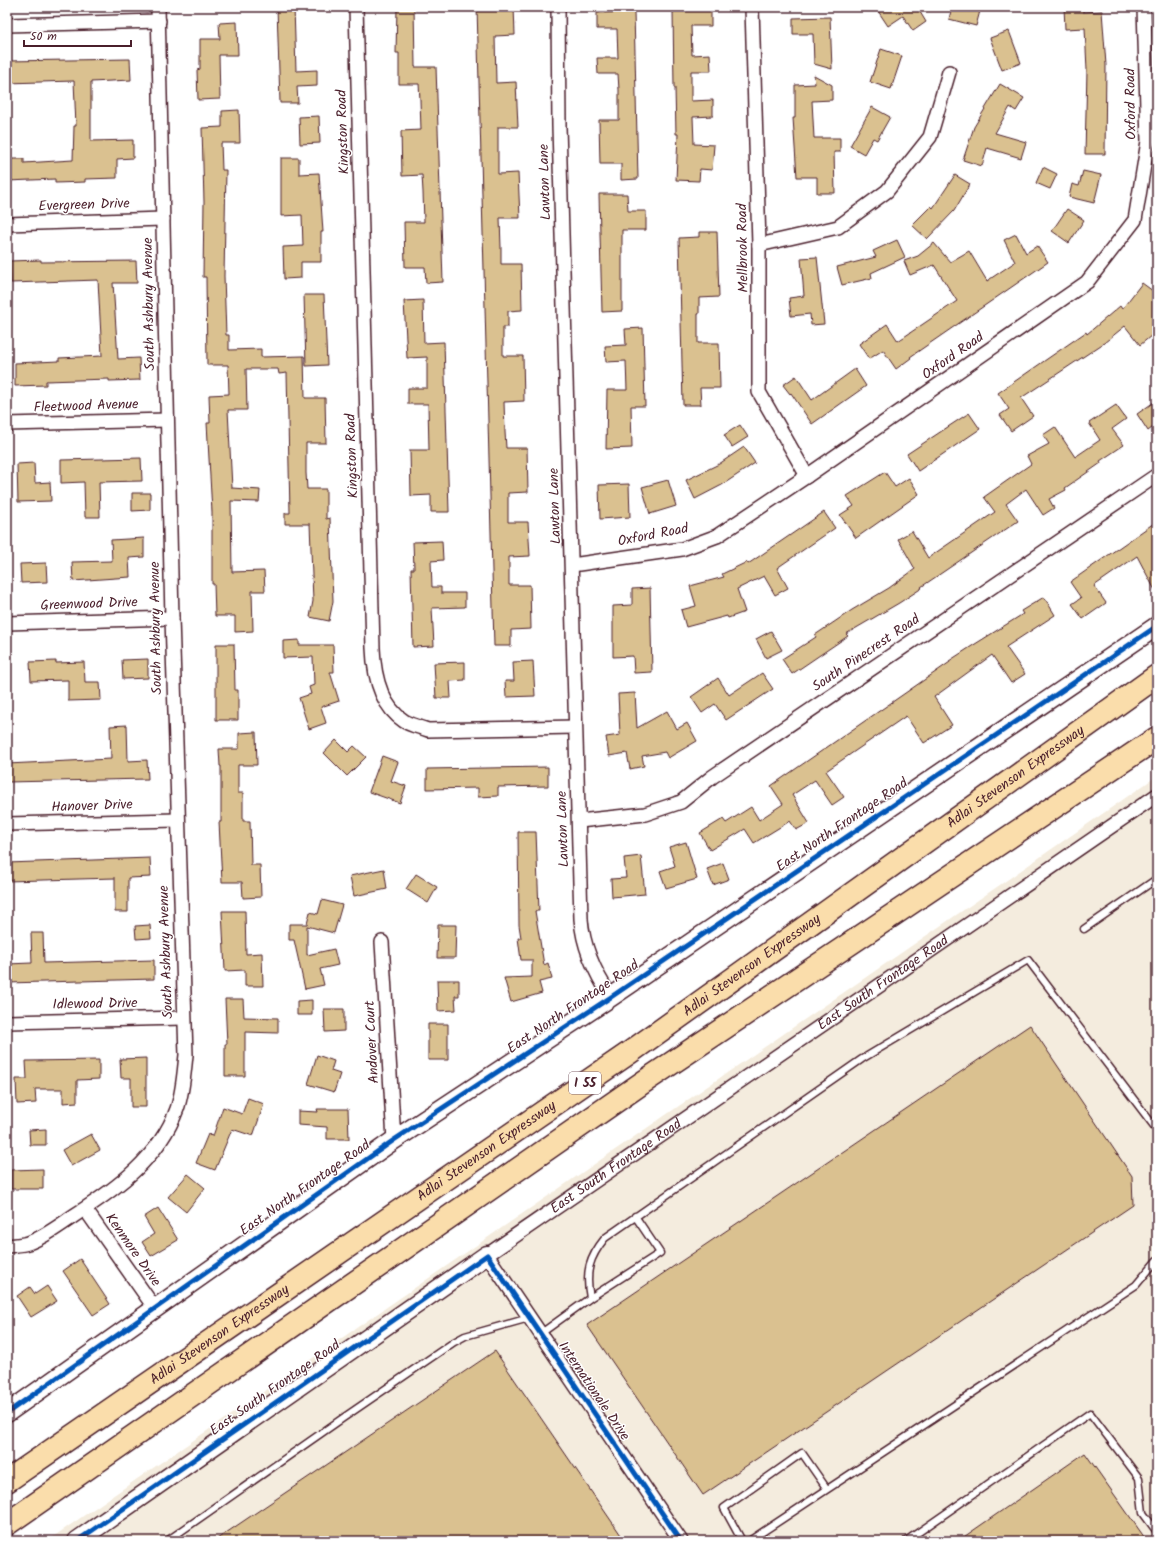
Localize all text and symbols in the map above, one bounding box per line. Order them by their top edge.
scale bar [24,22,131,48]
text: 50 m [30,27,57,46]
street label: Oxford Road [1119,67,1143,140]
street label: Kingston Road [330,88,355,175]
street label: Lawton Lane [533,143,557,221]
street label: Evergreen Drive [38,192,131,218]
street label: Mellbrook Road [731,202,755,293]
street label: South Ashbury Avenue [137,237,161,371]
street label: Oxford Road [917,326,989,386]
street label: Fleetwood Avenue [33,393,139,419]
street label: Kingston Road [339,412,364,499]
street label: Lawton Lane [543,467,567,545]
street label: Oxford Road [616,517,691,553]
street label: South Ashbury Avenue [144,561,168,695]
street label: Greenwood Drive [40,591,139,617]
street label: South Pinecrest Road [808,608,925,697]
street label: Adlai Stevenson Expressway [942,720,1089,834]
street label: East North Frontage Road [772,772,913,877]
street label: Lawton Lane [551,790,575,868]
street label: Hanover Drive [51,794,134,818]
street label: South Ashbury Avenue [153,884,179,1019]
street label: Adlai Stevenson Expressway [678,908,826,1022]
street label: East South Frontage Road [813,929,954,1036]
street label: East North Frontage Road [503,954,644,1059]
street label: Idlewood Drive [52,992,138,1016]
street label: Andover Court [359,999,385,1084]
road number: I 55 [569,1072,601,1094]
street label: Adlai Stevenson Expressway [412,1095,561,1207]
street label: East South Frontage Road [546,1113,687,1220]
street label: East North Frontage Road [235,1134,376,1241]
street label: Kenmore Drive [100,1209,167,1292]
street label: Adlai Stevenson Expressway [145,1279,294,1391]
street label: East South Frontage Road [205,1334,346,1442]
street label: Internationale Drive [552,1337,636,1446]

